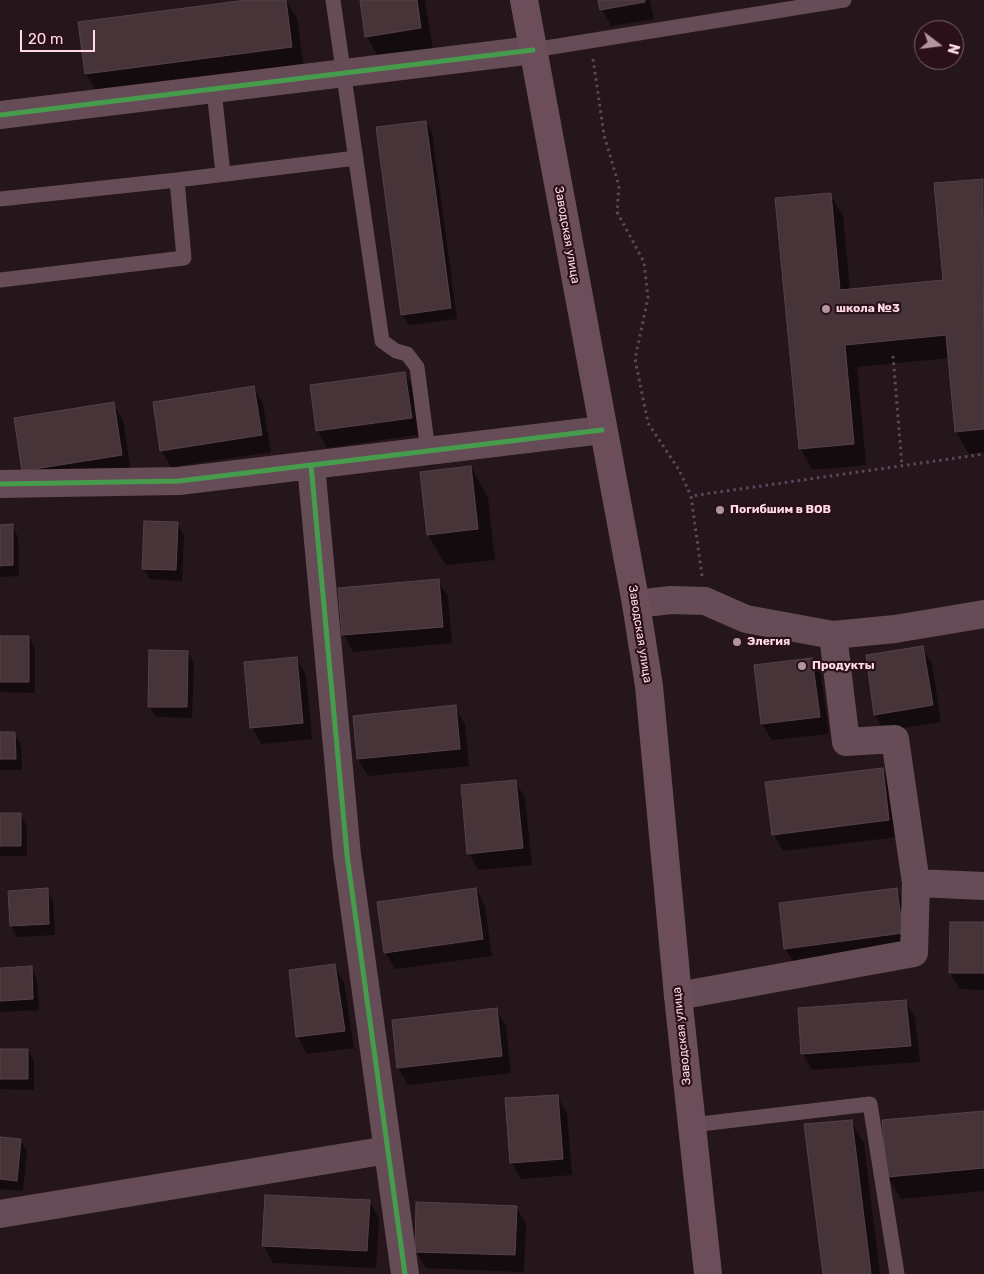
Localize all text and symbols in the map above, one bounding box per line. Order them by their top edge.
scale bar [22,20,98,52]
north arrow [914,20,964,70]
text: 20 m [28,30,63,48]
text: N [943,42,963,56]
street label: Заводская улица [551,185,583,285]
place label: школа №3 [836,302,900,316]
marker: школа №3 [820,303,832,315]
place label: Погибшим в ВОВ [730,503,831,517]
marker: Погибшим в ВОВ [714,504,726,516]
street label: Заводская улица [625,584,655,684]
place label: Элегия [747,635,790,649]
marker: Элегия [731,636,743,648]
place label: Продукты [812,659,875,673]
marker: Продукты [796,660,808,672]
street label: Заводская улица [670,986,694,1086]

